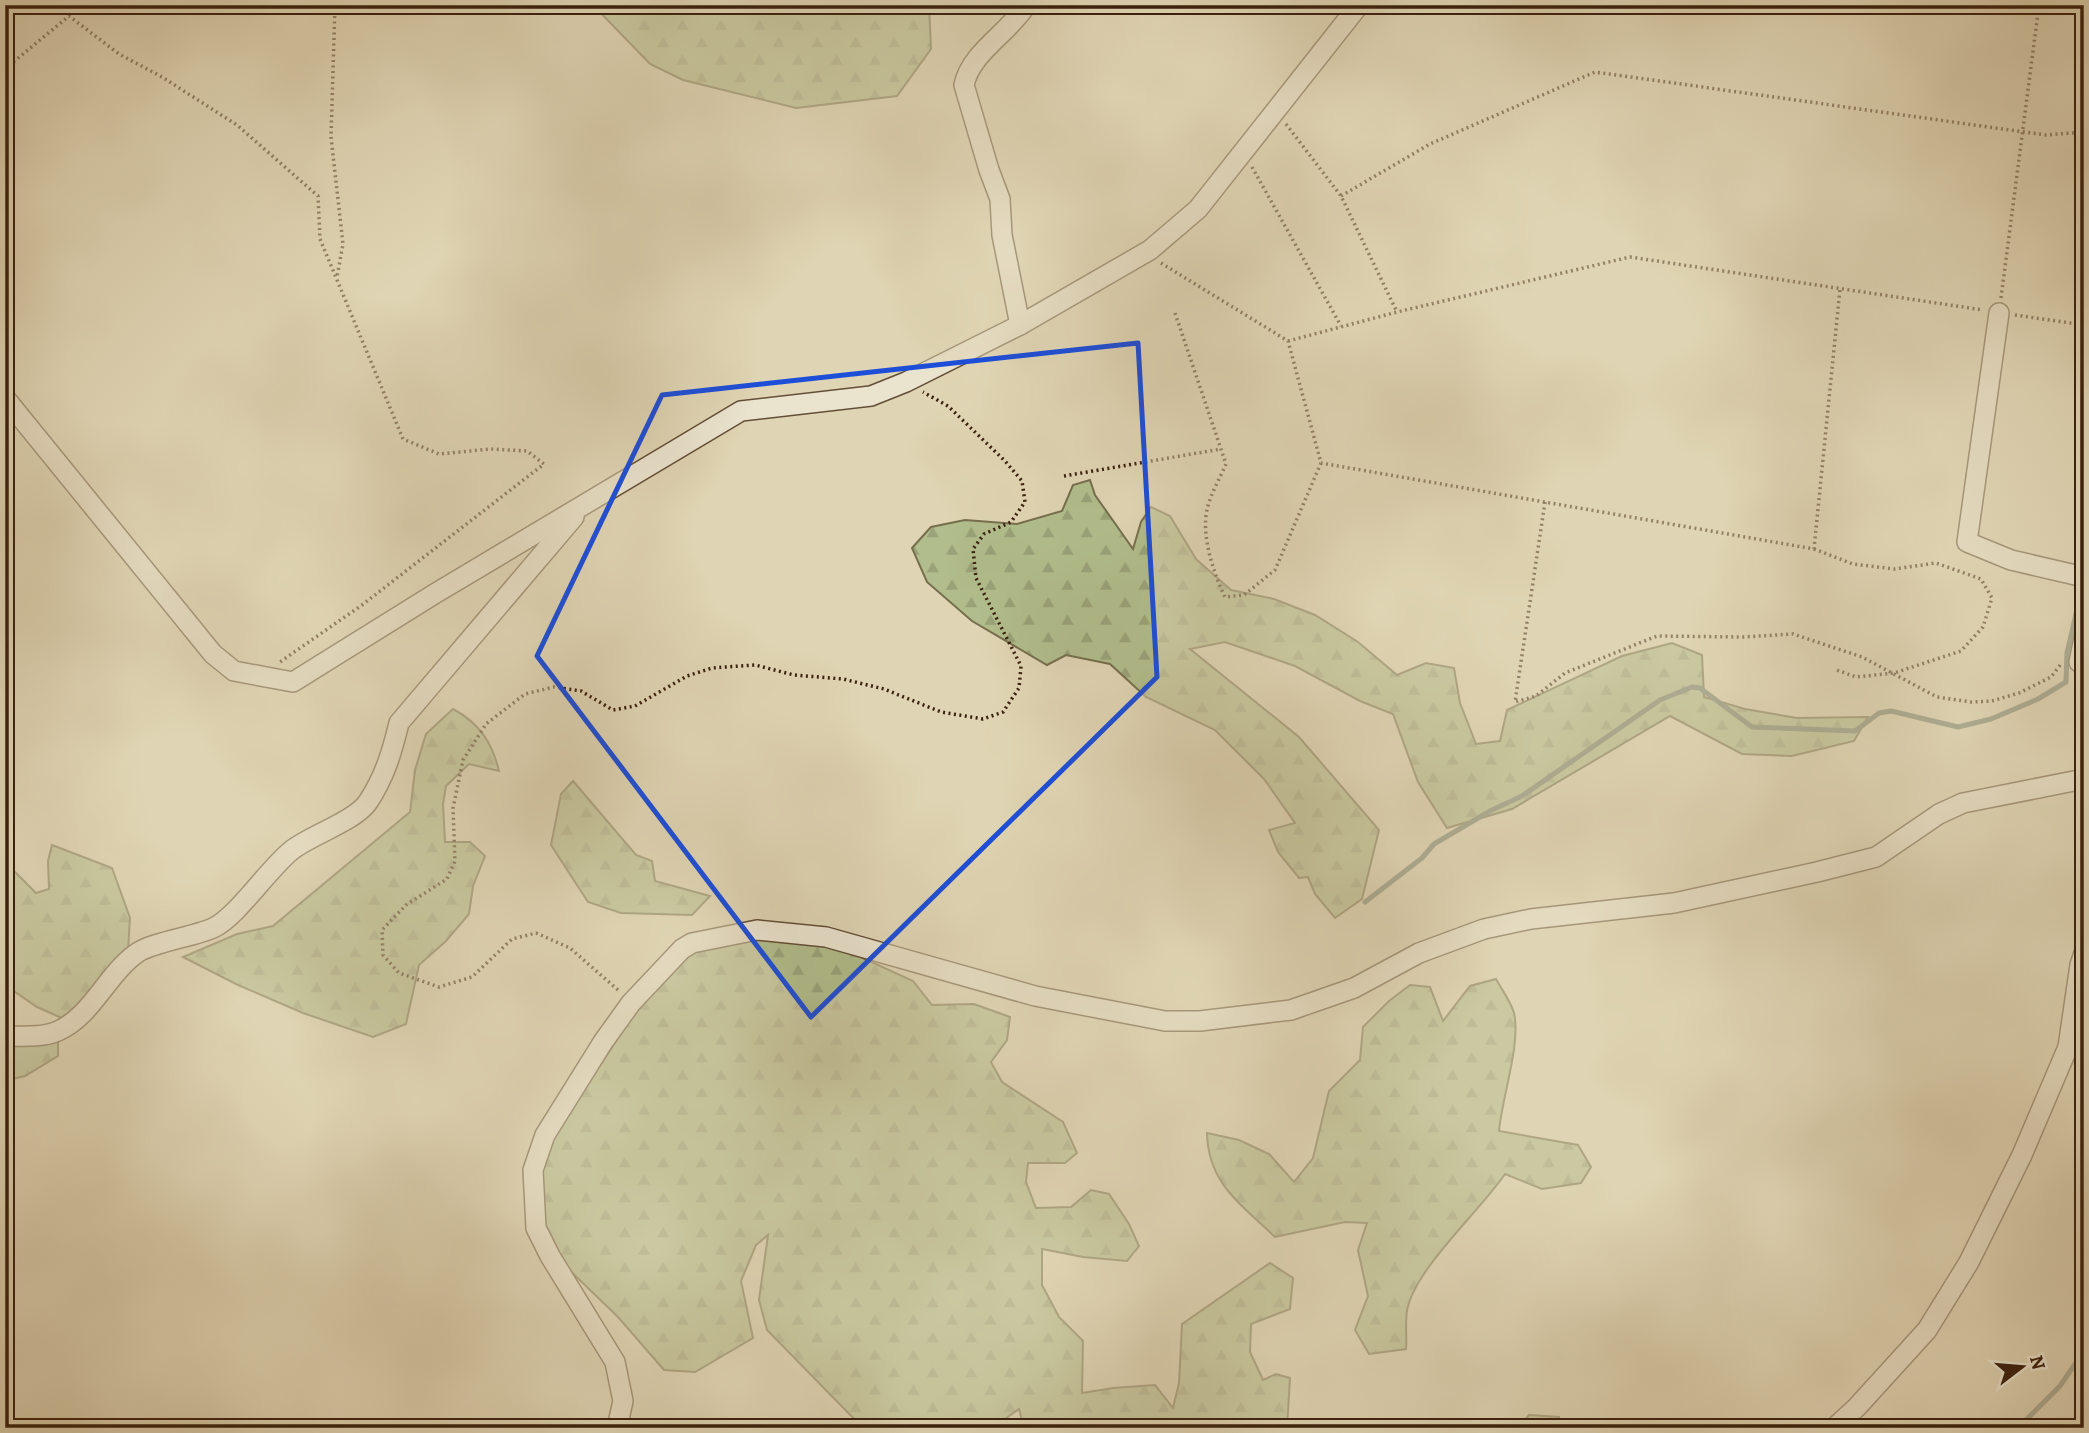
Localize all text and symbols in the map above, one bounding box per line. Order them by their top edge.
north arrow [1988,1332,2058,1402]
text: N [2023,1352,2052,1373]

